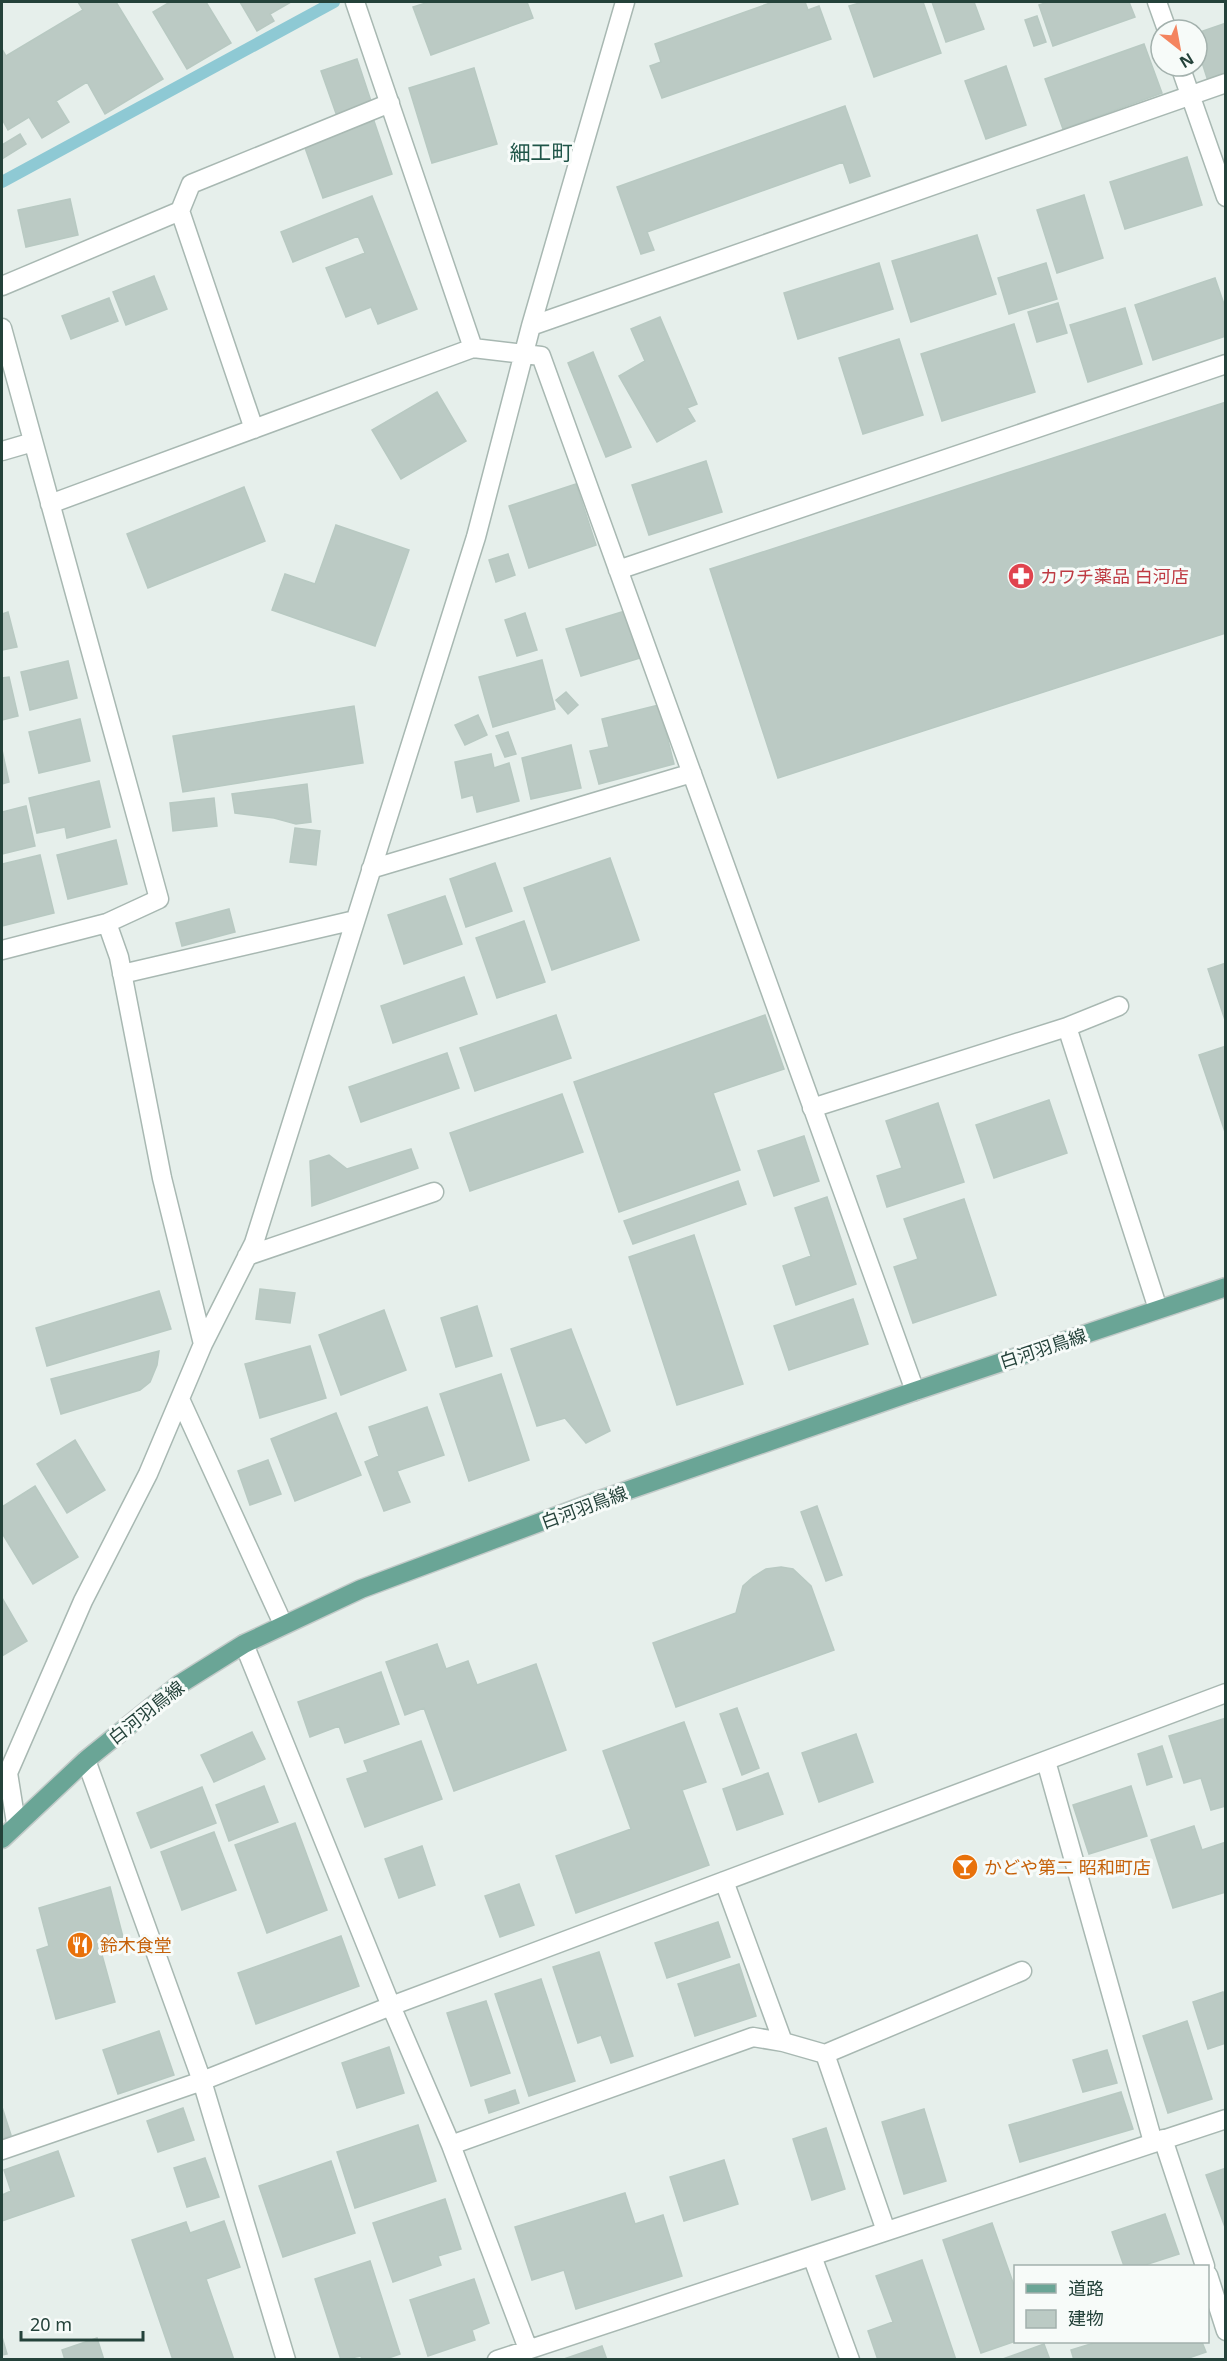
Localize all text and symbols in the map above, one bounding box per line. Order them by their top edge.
north arrow [1149,18,1209,78]
text: N [1175,48,1198,74]
district label: 細工町 [510,138,573,166]
pharmacy icon: カワチ薬品 白河店 [1006,561,1036,591]
place label: カワチ薬品 白河店 [1040,564,1189,588]
street label: 白河羽鳥線 [996,1323,1090,1373]
street label: 白河羽鳥線 [538,1480,630,1534]
street label: 白河羽鳥線 [103,1675,189,1749]
bar icon: かどや第二 昭和町店 [950,1852,980,1882]
place label: かどや第二 昭和町店 [984,1855,1151,1879]
restaurant icon: 鈴木食堂 [65,1930,95,1960]
place label: 鈴木食堂 [100,1933,172,1957]
legend [1014,2265,1209,2343]
text: 道路 [1068,2276,1104,2300]
scale bar [21,2304,142,2342]
text: 建物 [1068,2306,1104,2330]
text: 20 m [30,2312,72,2336]

